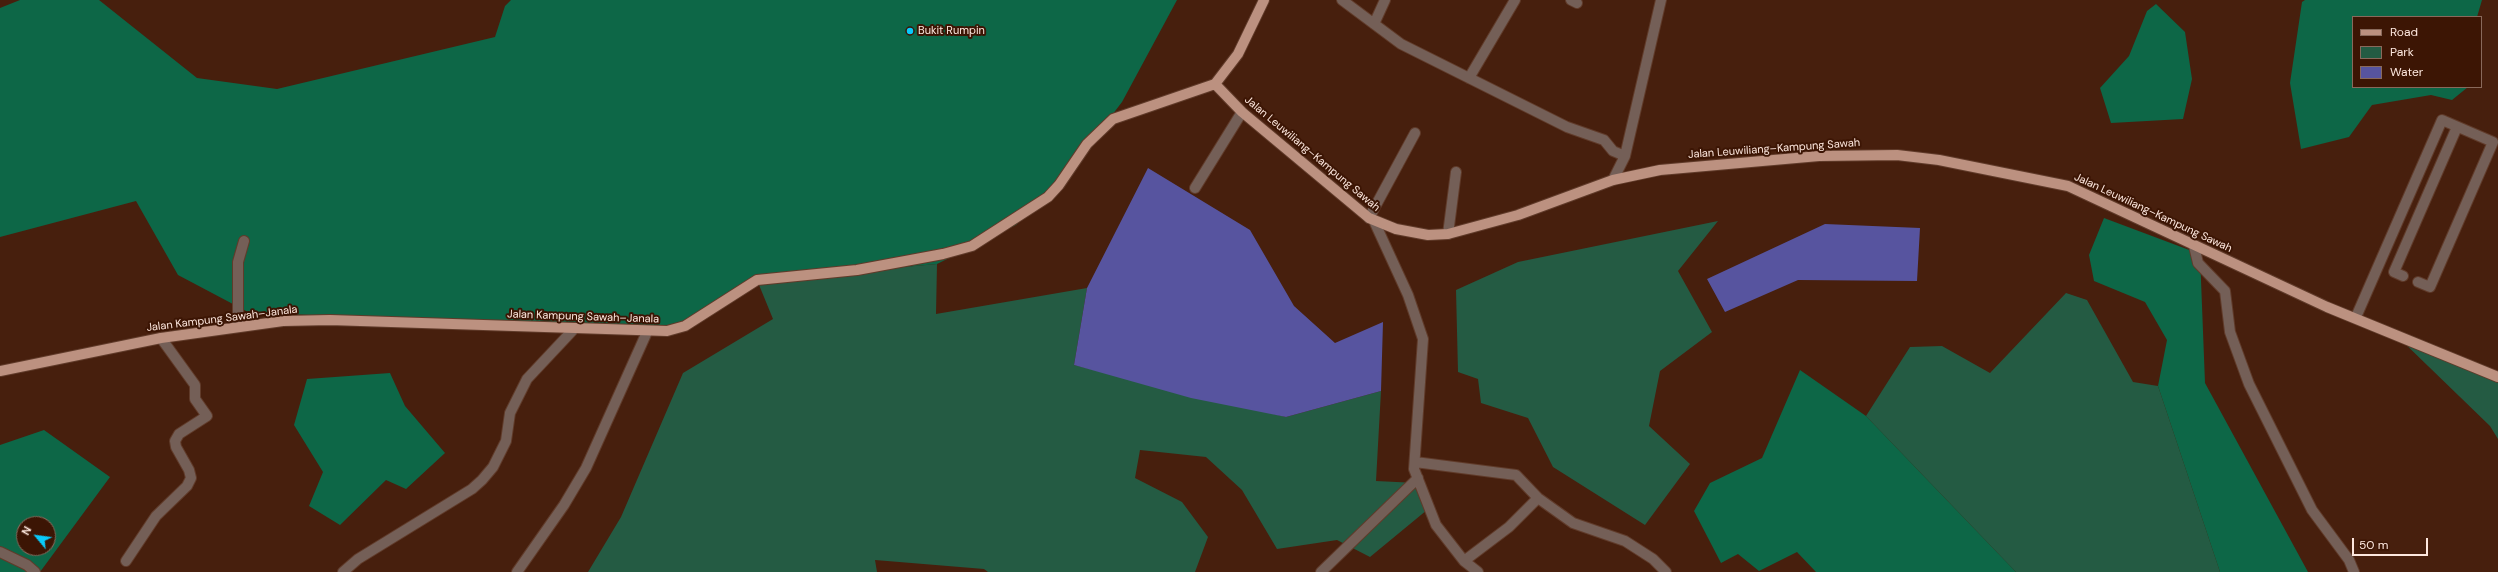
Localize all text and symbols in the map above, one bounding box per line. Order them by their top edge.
legend [2352,16,2482,88]
place label: Bukit Rumpin [918,24,985,38]
text: Road [2390,24,2418,40]
marker: Bukit Rumpin [905,26,915,36]
text: Park [2390,44,2414,60]
text: Water [2390,64,2423,80]
street label: Jalan Leuwiliang–Kampung Sawah [1242,94,1382,214]
street label: Jalan Leuwiliang–Kampung Sawah [1687,136,1861,162]
street label: Jalan Leuwiliang–Kampung Sawah [2072,171,2234,255]
street label: Jalan Kampung Sawah–Janala [146,303,298,335]
street label: Jalan Kampung Sawah–Janala [507,308,659,326]
north arrow [16,516,56,556]
text: N [18,524,34,538]
scale bar [2354,530,2430,556]
text: 50 m [2359,537,2388,553]

